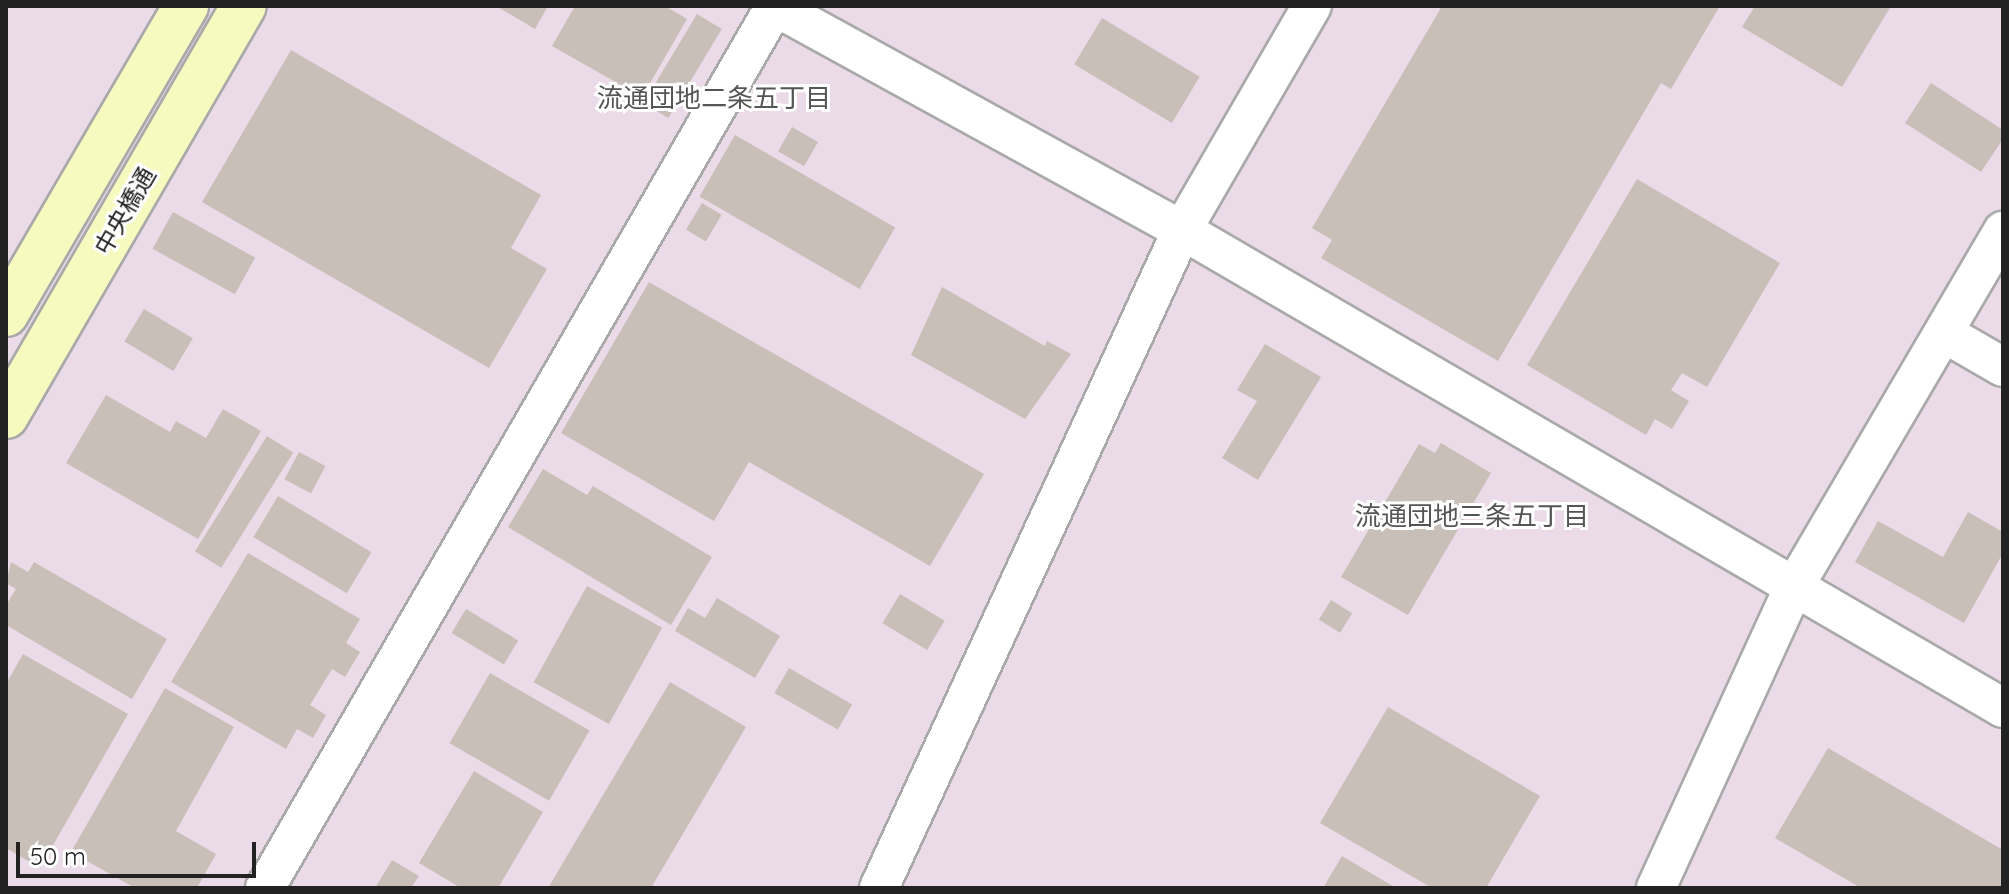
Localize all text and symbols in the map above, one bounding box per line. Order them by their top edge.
district label: 流通団地二条五丁目 [597,82,831,114]
street label: 中央橋通 [89,162,161,260]
district label: 流通団地三条五丁目 [1355,500,1589,532]
scale bar [20,826,260,876]
text: 50 m [30,841,86,871]

